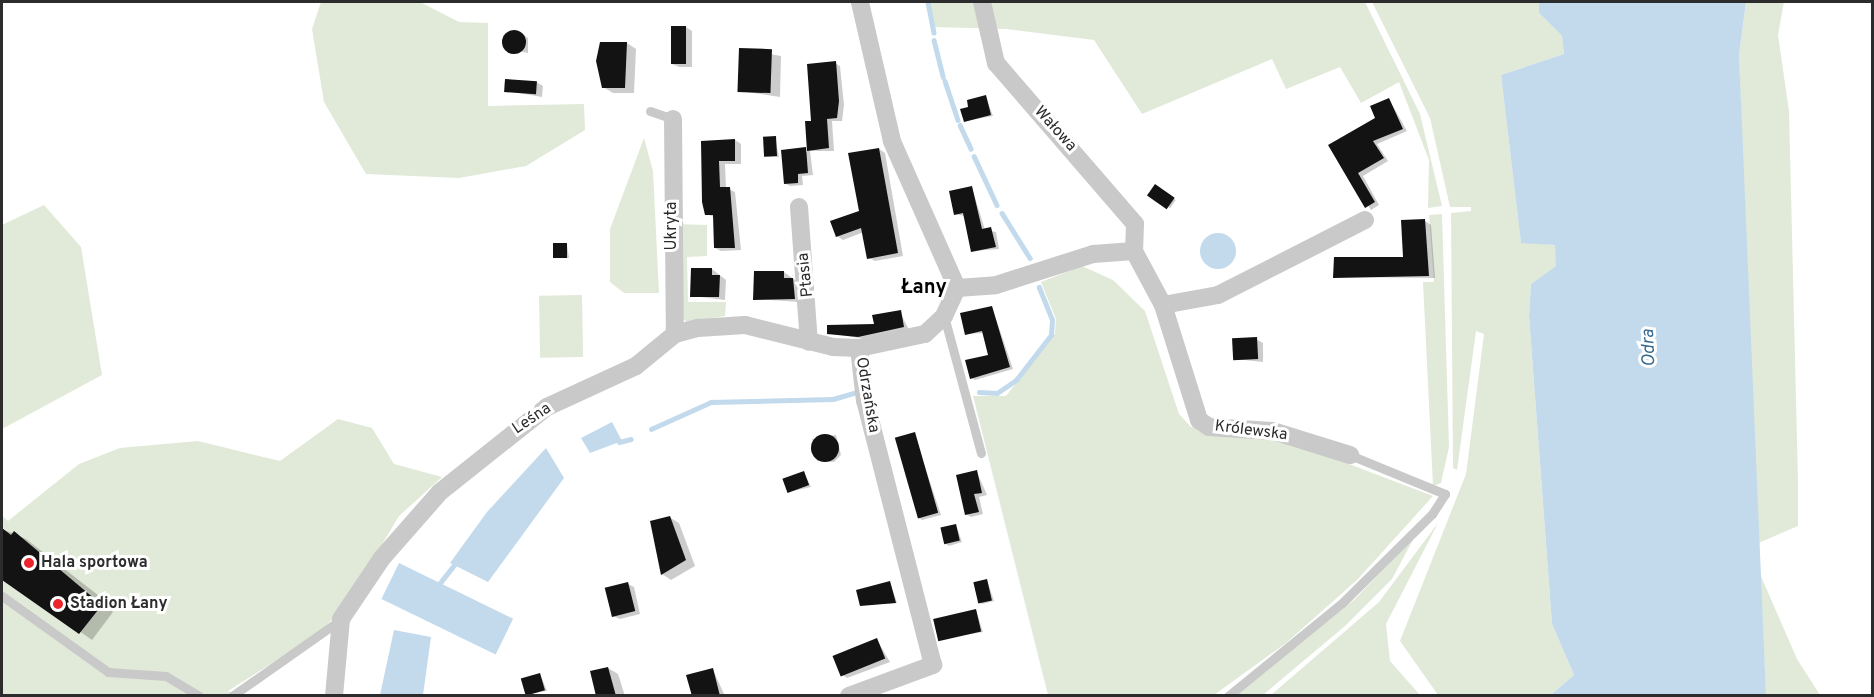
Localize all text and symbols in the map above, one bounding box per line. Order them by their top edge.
street label: Wałowa [1030,102,1080,156]
street label: Ukryta [662,202,682,250]
street label: Ptasia [794,252,818,298]
district label: Łany [901,276,947,300]
water label: Odra [1639,329,1661,367]
street label: Odrzańska [851,356,883,434]
street label: Leśna [509,399,555,439]
street label: Królewska [1213,417,1289,445]
place label: Hala sportowa [41,553,148,573]
marker: Hala sportowa [22,556,36,570]
place label: Stadion Łany [70,594,167,614]
marker: Stadion Łany [51,597,65,611]

